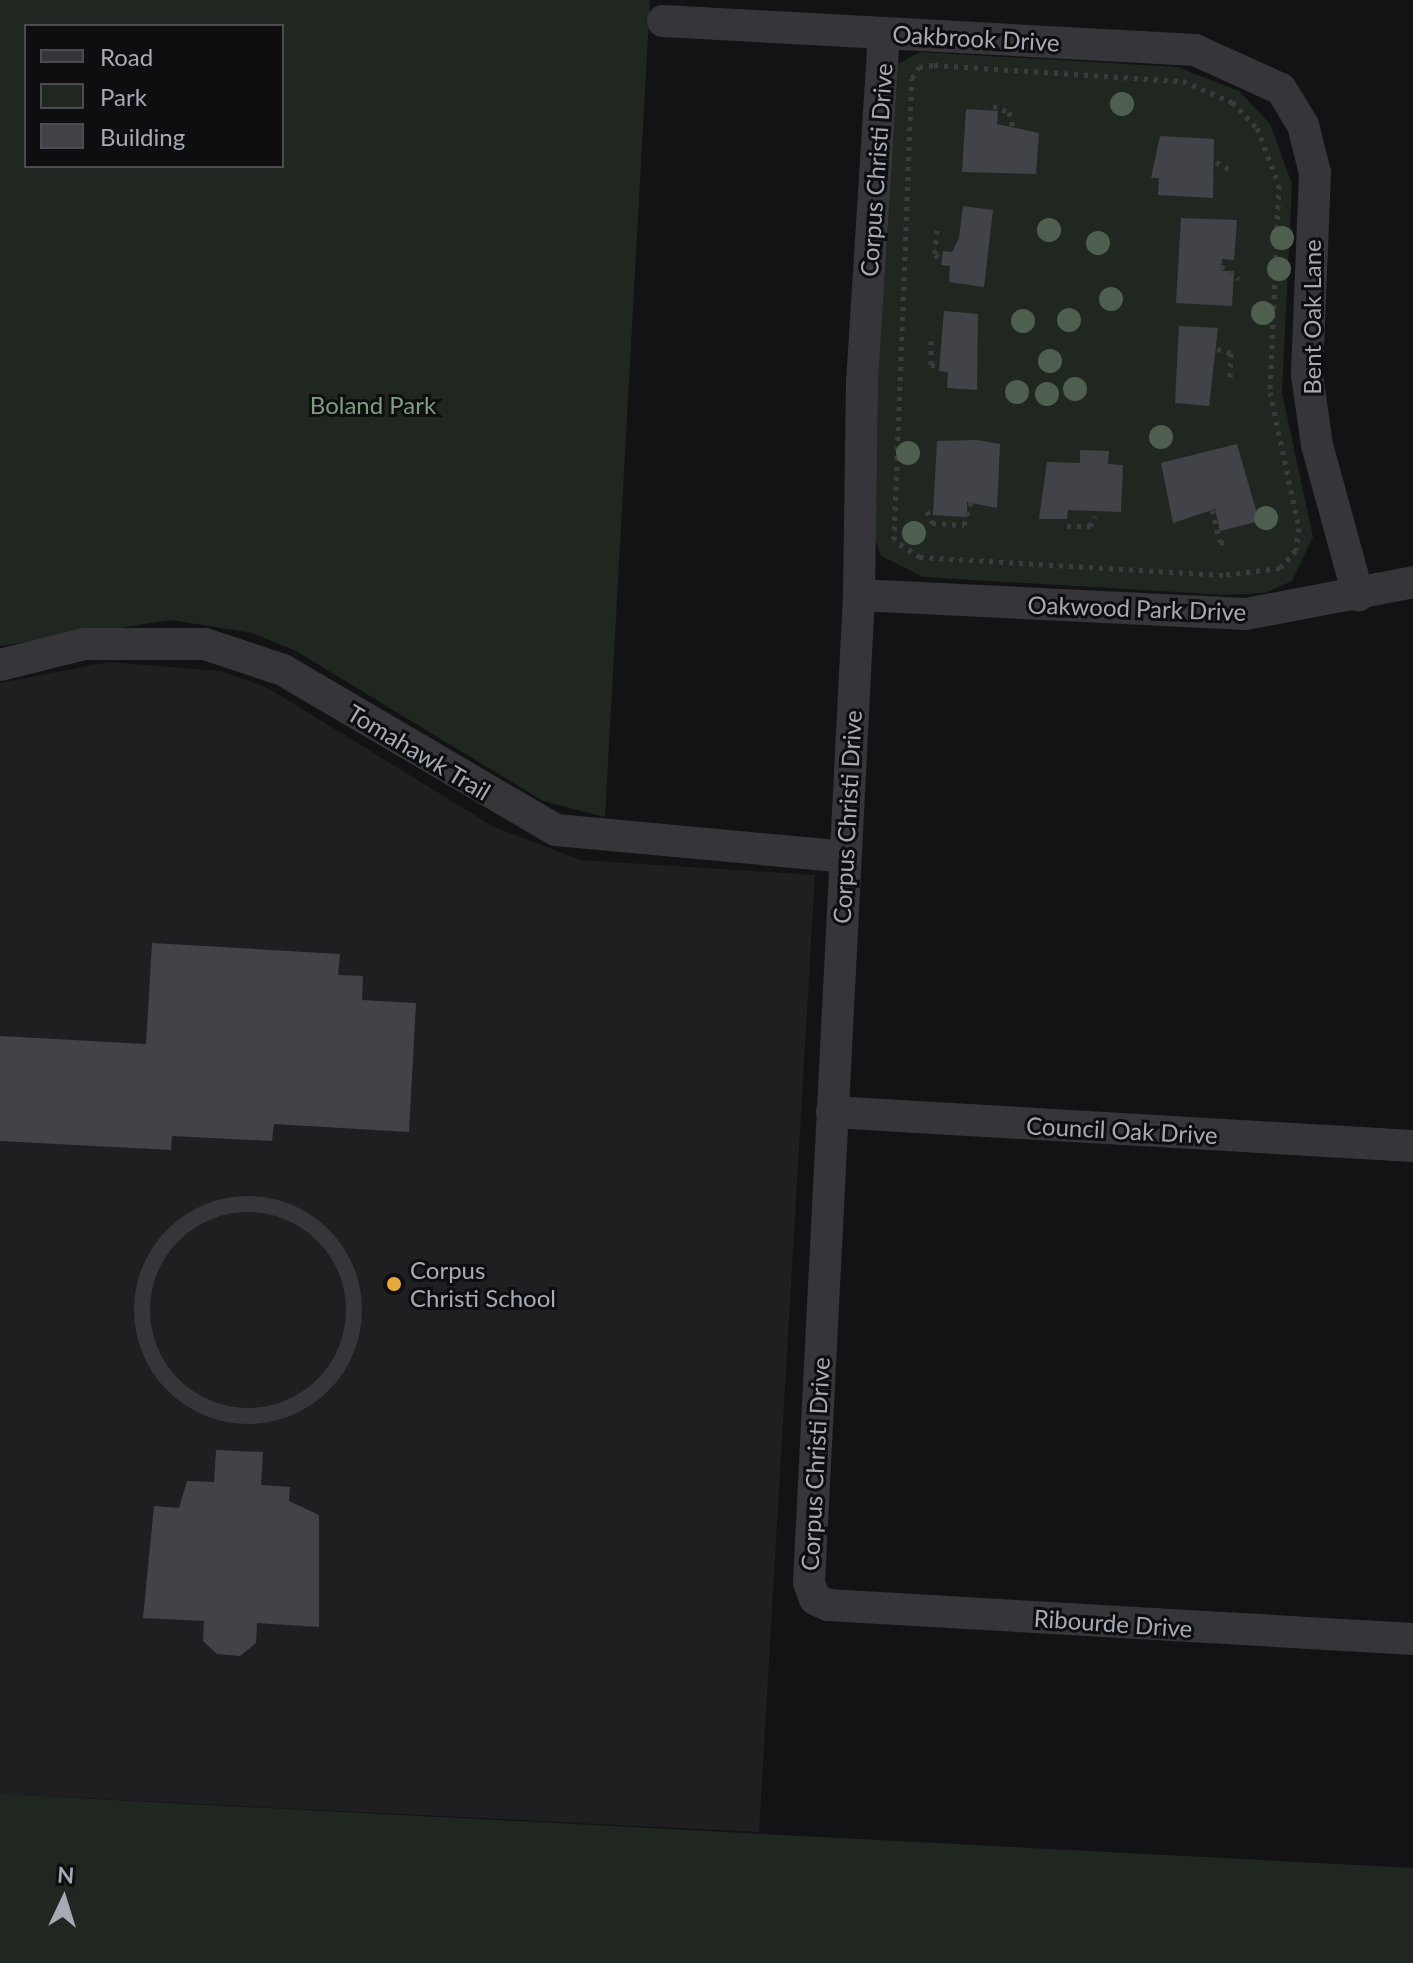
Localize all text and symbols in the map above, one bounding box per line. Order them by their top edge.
street label: Oakbrook Drive [892,19,1060,57]
legend [24,24,284,168]
text: Road [100,42,153,71]
street label: Corpus Christi Drive [854,62,898,278]
text: Park [100,82,147,111]
text: Building [100,122,185,151]
street label: Bent Oak Lane [1298,239,1326,395]
park label: Boland Park [310,391,436,419]
street label: Oakwood Park Drive [1027,590,1247,626]
street label: Tomahawk Trail [342,698,496,806]
street label: Corpus Christi Drive [827,709,867,925]
street label: Council Oak Drive [1026,1111,1218,1149]
place label: Corpus Christi School [410,1256,556,1312]
marker: Corpus Christi School [385,1275,403,1293]
street label: Corpus Christi Drive [795,1356,835,1572]
street label: Ribourde Drive [1033,1603,1193,1643]
north arrow [24,1859,104,1939]
text: N [56,1861,75,1889]

